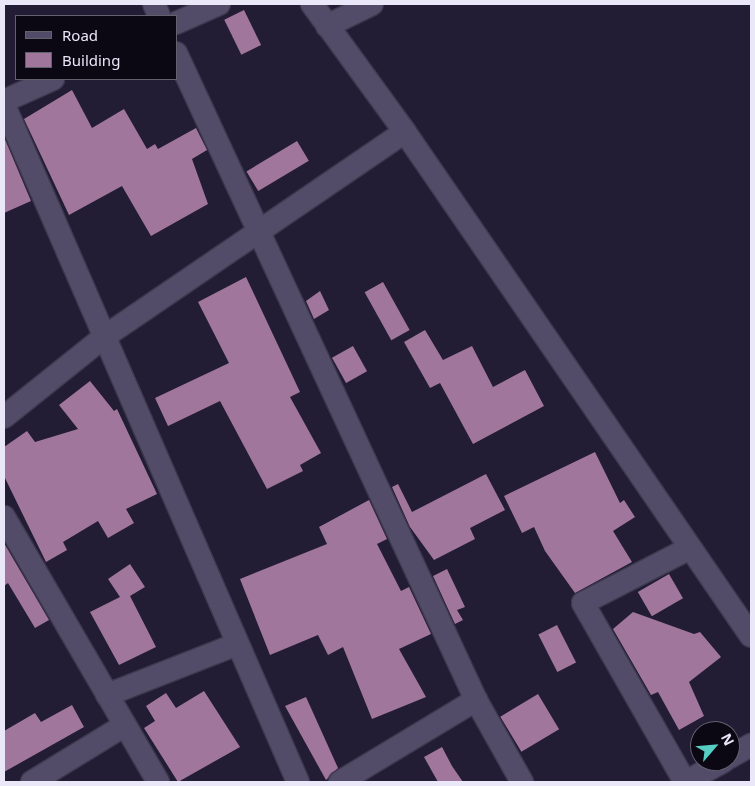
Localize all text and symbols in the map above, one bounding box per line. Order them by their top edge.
legend [15,15,178,80]
text: Road [62,25,98,45]
text: Building [62,50,120,70]
north arrow [690,721,740,771]
text: N [717,730,739,749]

